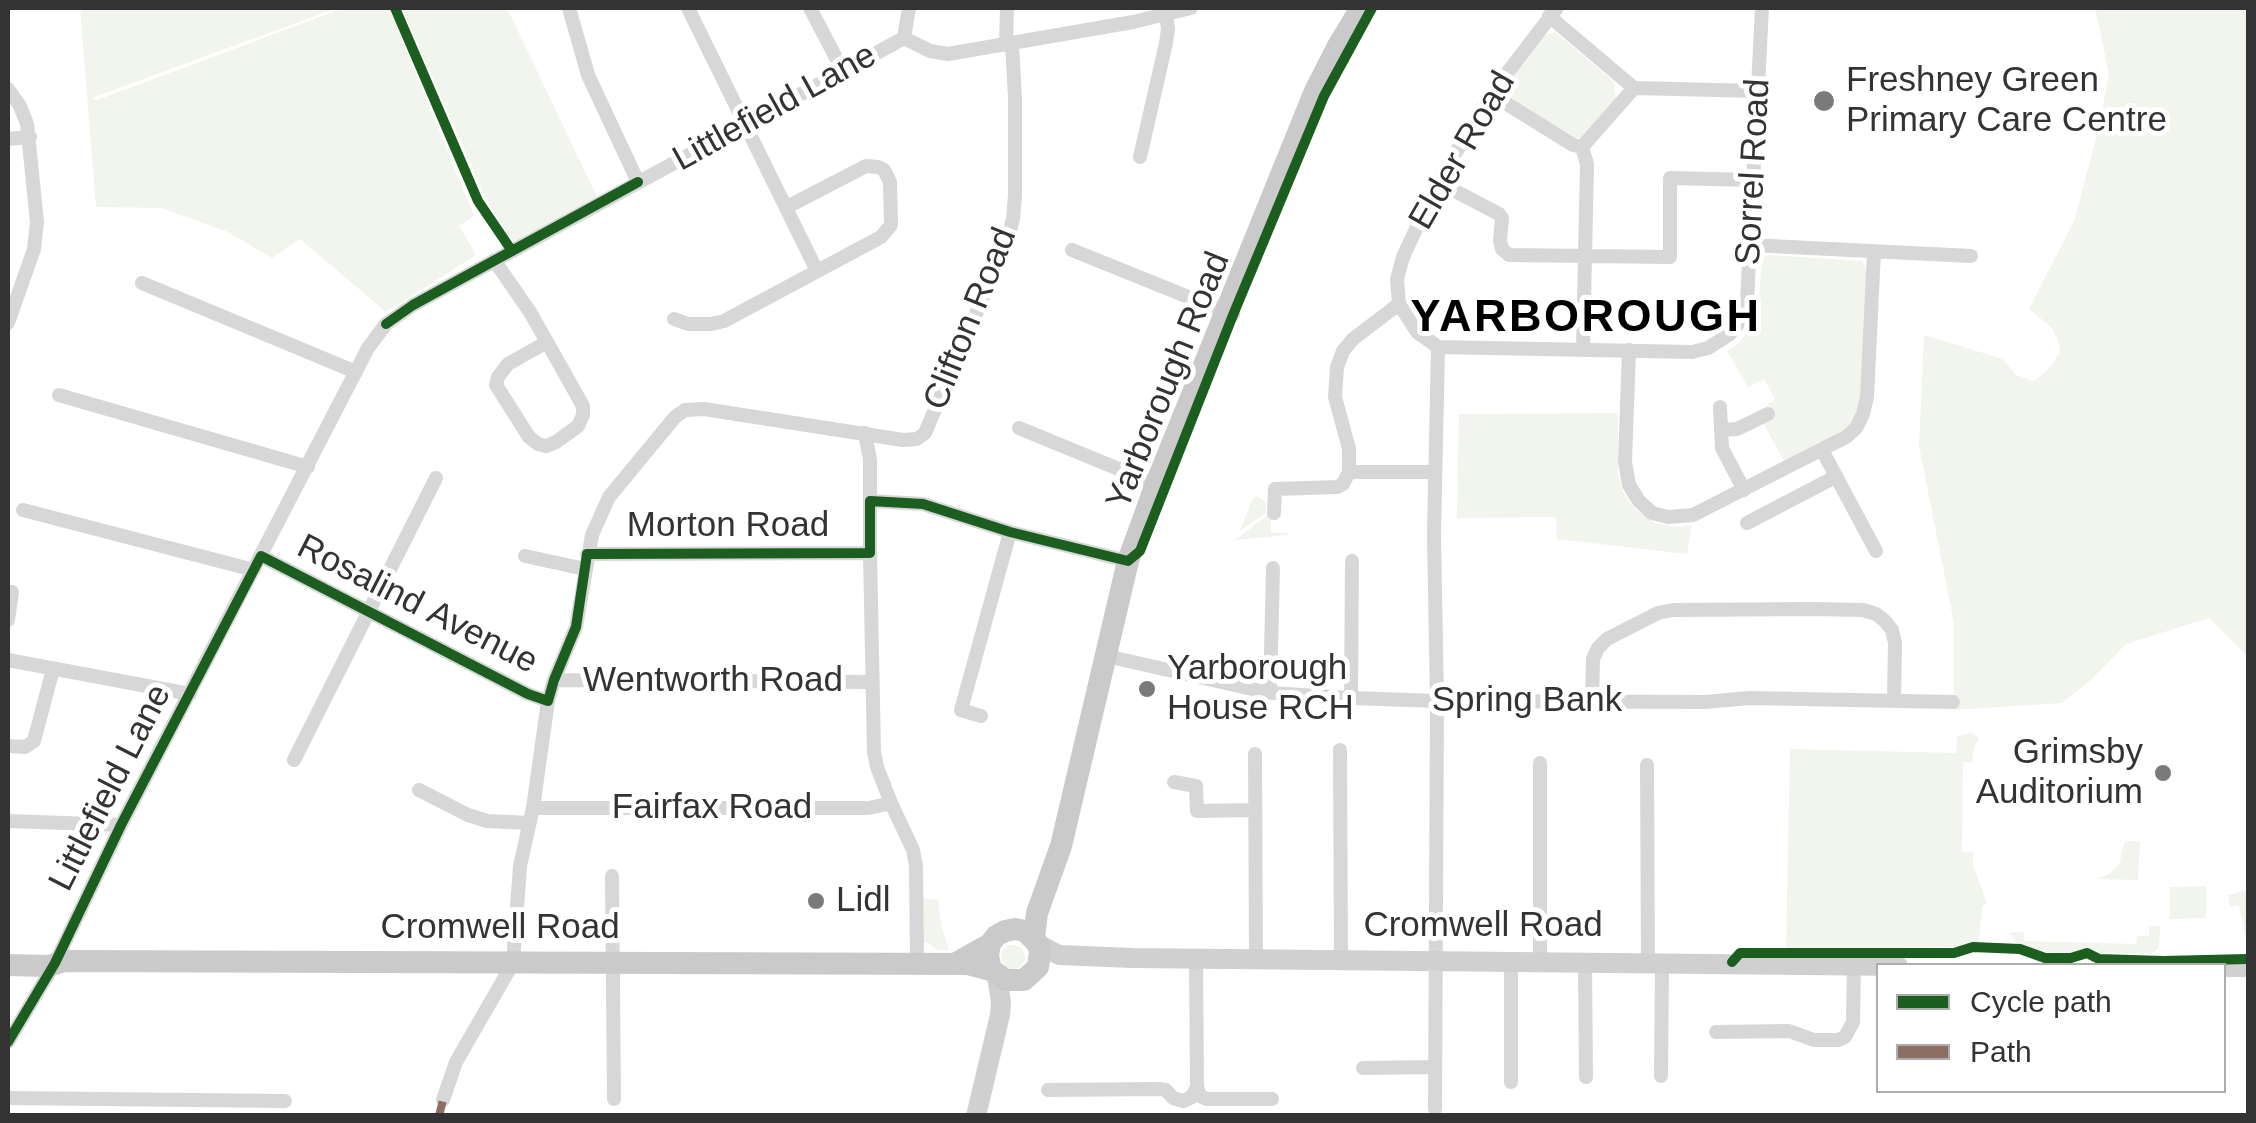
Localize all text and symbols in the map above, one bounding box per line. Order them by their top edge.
street label: Littlefield Lane [666,35,884,181]
place label: Freshney Green Primary Care Centre [1846,60,2167,142]
street label: Elder Road [1401,65,1525,237]
street label: Sorrel Road [1728,78,1780,266]
marker: Freshney Green Primary Care Centre [1811,88,1837,114]
street label: Clifton Road [915,222,1027,416]
street label: Yarborough Road [1098,246,1240,516]
district label: YARBOROUGH [1411,292,1761,346]
street label: Morton Road [627,505,829,547]
street label: Rosalind Avenue [290,526,544,684]
place label: Yarborough House RCH [1167,648,1354,730]
street label: Wentworth Road [583,660,843,702]
street label: Littlefield Lane [41,678,181,898]
marker: Yarborough House RCH [1136,678,1158,700]
street label: Spring Bank [1432,680,1622,722]
place label: Grimsby Auditorium [1976,732,2143,814]
marker: Grimsby Auditorium [2152,762,2174,784]
street label: Fairfax Road [612,787,812,829]
place label: Lidl [836,880,890,922]
marker: Lidl [805,890,827,912]
street label: Cromwell Road [1363,905,1603,947]
street label: Cromwell Road [380,907,620,949]
legend [1876,963,2226,1093]
text: Cycle path [1970,985,2112,1018]
text: Path [1970,1035,2032,1068]

